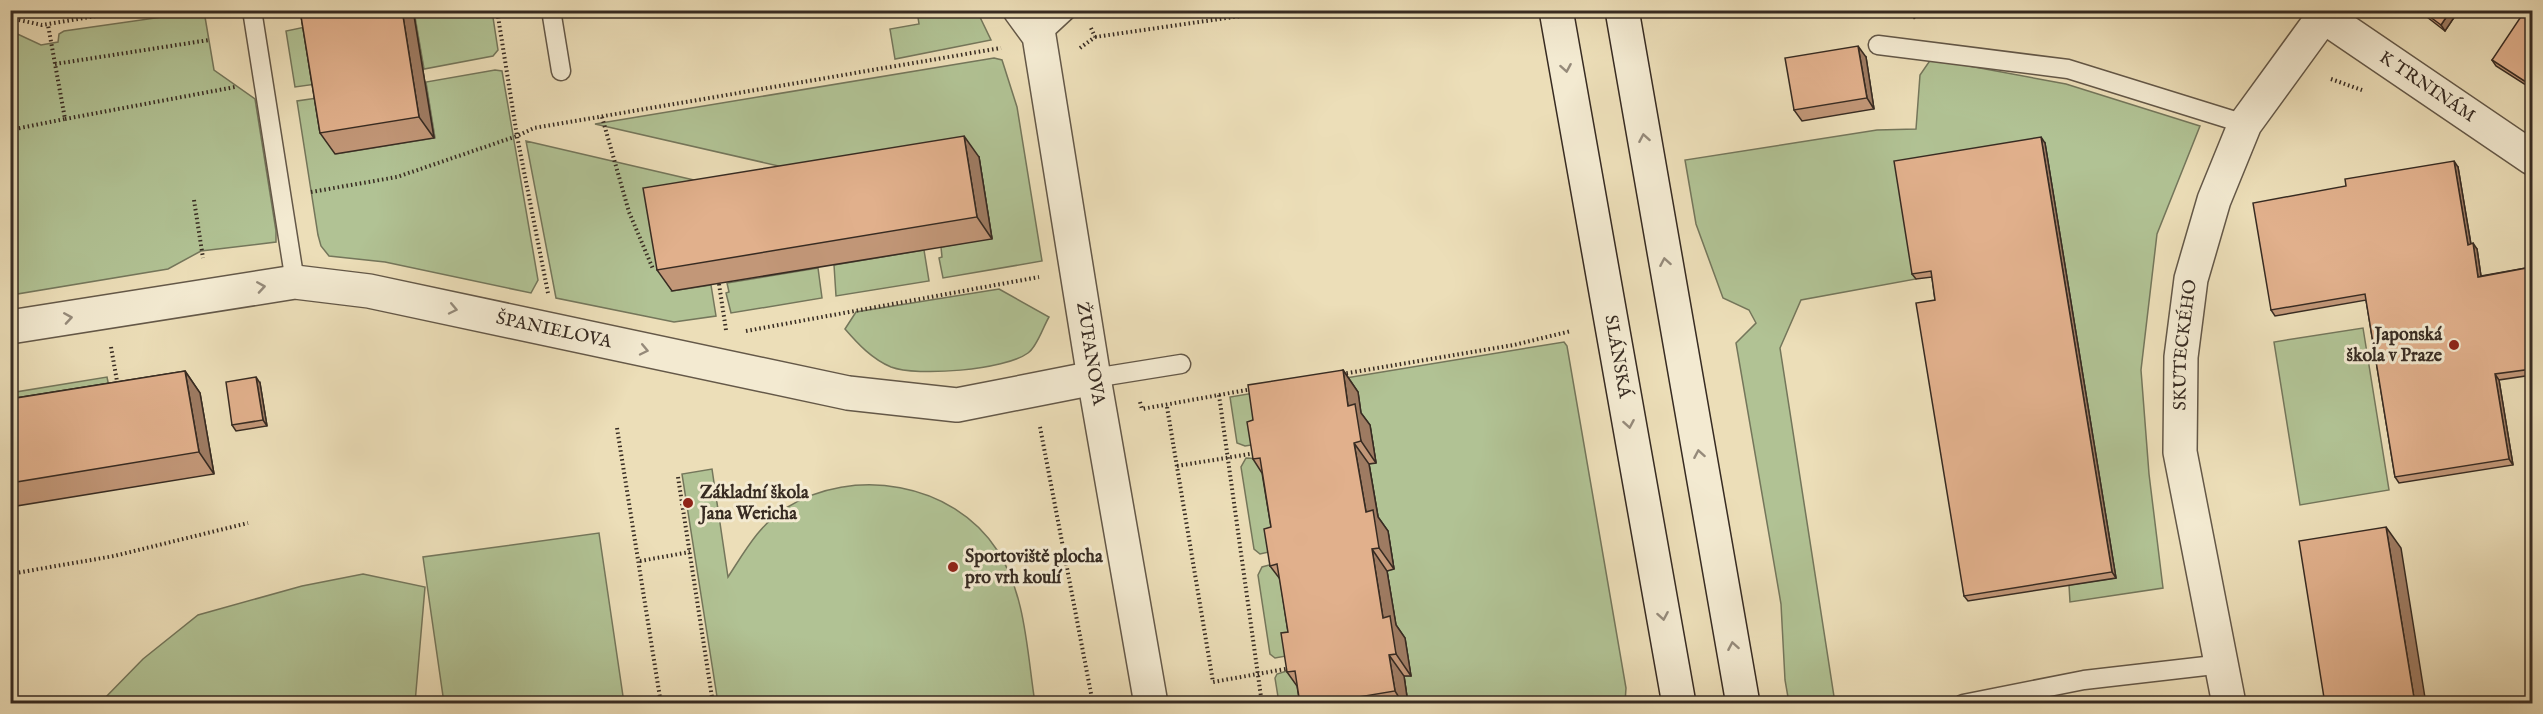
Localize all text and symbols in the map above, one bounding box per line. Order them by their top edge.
street label: K TRNINÁM [2375,46,2480,128]
one-way arrow [1559,63,1572,73]
one-way arrow [1638,134,1650,143]
one-way arrow [1659,257,1672,267]
street label: SKUTECKÉHO [2169,278,2202,411]
one-way arrow [256,282,265,294]
street label: ŽUFANOVA [1070,300,1110,408]
one-way arrow [448,302,458,315]
street label: ŠPANIELOVA [494,305,615,354]
one-way arrow [63,312,73,325]
street label: SLÁNSKÁ [1599,313,1638,401]
place label: Japonská škola v Praze [2347,324,2443,368]
marker: Japonská škola v Praze [2447,338,2461,352]
one-way arrow [638,343,648,356]
one-way arrow [1622,419,1635,429]
one-way arrow [1693,449,1706,459]
place label: Základní škola Jana Wericha [698,482,810,526]
marker: Základní škola Jana Wericha [681,496,695,510]
place label: Sportoviště plocha pro vrh koulí [964,546,1104,590]
marker: Sportoviště plocha pro vrh koulí [946,560,960,574]
one-way arrow [1656,611,1669,621]
one-way arrow [1727,641,1739,651]

